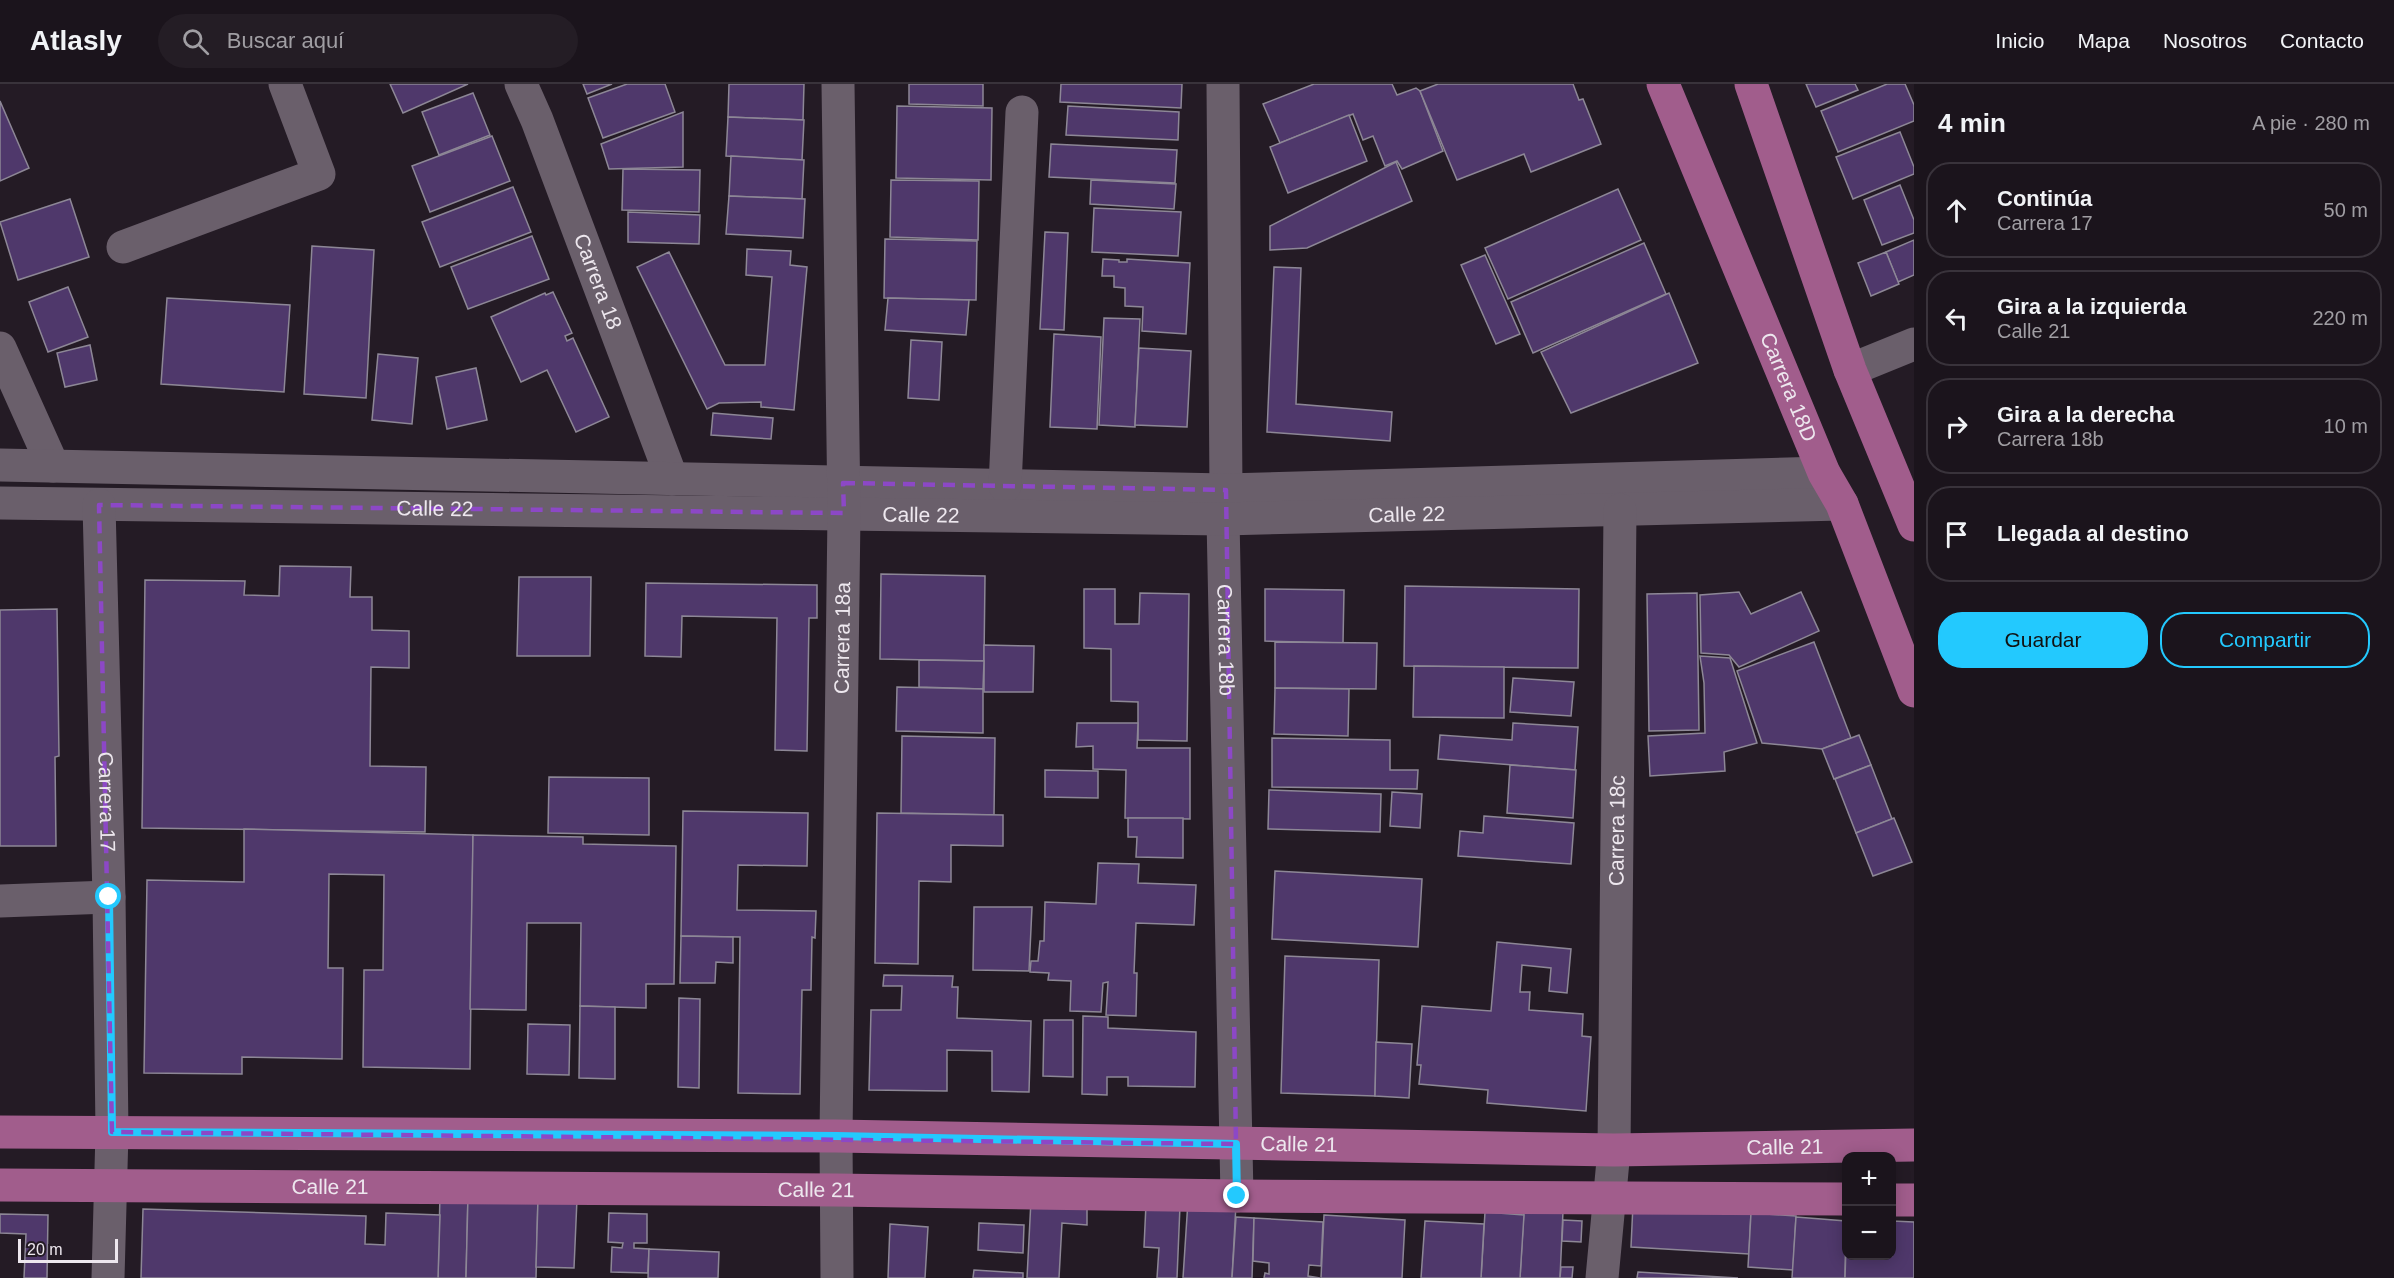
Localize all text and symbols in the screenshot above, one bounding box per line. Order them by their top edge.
search box [158,14,578,68]
text: Atlasly [30,25,122,56]
icon: search [179,25,212,58]
text: Buscar aquí [227,28,344,53]
text: Inicio [1995,29,2044,52]
text: Mapa [2077,29,2130,52]
text: Nosotros [2163,29,2247,52]
text: Contacto [2280,29,2364,52]
text: 4 min [1938,108,2006,138]
text: A pie · 280 m [2252,112,2370,134]
text: Continúa [1997,186,2092,211]
icon: ahead [1940,194,1973,227]
text: 50 m [2324,199,2368,221]
text: Carrera 17 [1997,212,2093,234]
street label: Carrera 18 [570,230,627,332]
text: Gira a la izquierda [1997,294,2187,319]
icon: left [1940,302,1973,335]
text: 220 m [2312,307,2368,329]
text: Calle 21 [1997,320,2070,342]
street label: Carrera 18D [1756,329,1822,445]
text: Gira a la derecha [1997,402,2174,427]
icon: right [1940,410,1973,443]
text: 10 m [2324,415,2368,437]
text: Carrera 18b [1997,428,2104,450]
street label: Calle 22 [396,496,474,520]
street label: Calle 22 [1368,502,1446,526]
street label: Calle 22 [882,503,960,527]
icon: arrive [1940,518,1973,551]
text: Llegada al destino [1997,521,2189,546]
street label: Carrera 18a [830,582,854,694]
street label: Carrera 18b [1213,584,1239,696]
button: Guardar [1938,612,2148,668]
button: Compartir [2160,612,2370,668]
street label: Carrera 17 [94,751,120,852]
street label: Carrera 18c [1604,775,1629,886]
route start [95,883,121,909]
street label: Calle 21 [1260,1132,1338,1156]
street label: Calle 21 [1746,1135,1824,1159]
map controls [1842,1152,1896,1260]
button: + [1842,1152,1896,1206]
street label: Calle 21 [291,1175,369,1198]
street label: Calle 21 [777,1178,855,1201]
route end [1223,1182,1249,1208]
button: − [1842,1206,1896,1260]
scale bar [18,1236,118,1264]
text: 20 m [27,1241,63,1258]

